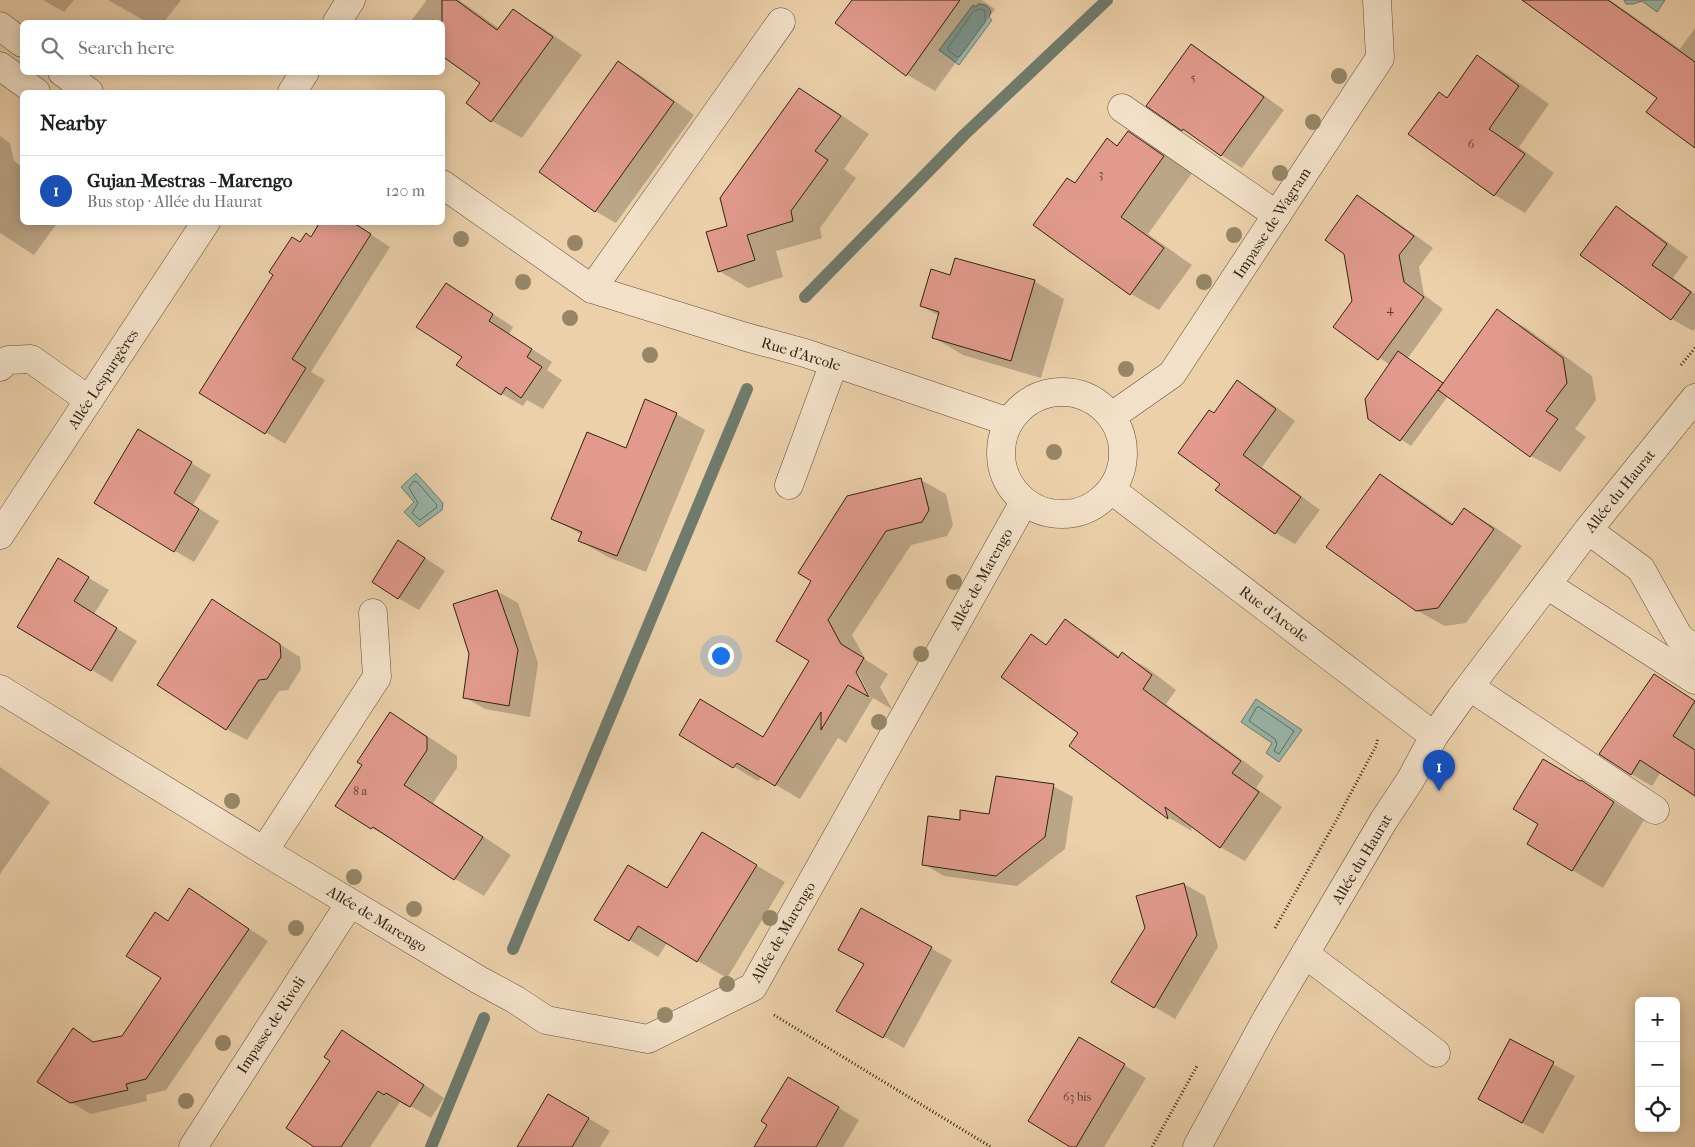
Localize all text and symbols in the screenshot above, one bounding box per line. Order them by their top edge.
search box [20,20,445,75]
icon: search [38,34,66,62]
text: Search here [78,37,174,59]
house number: 5 [1190,71,1196,85]
text: Nearby [40,111,106,135]
house number: 6 [1468,137,1475,151]
street label: Impasse de Wagram [1229,164,1315,282]
house number: 3 [1099,167,1104,181]
text: Gujan-Mestras - Marengo [87,170,292,192]
text: 1 [53,181,59,200]
text: 120 m [386,181,425,200]
text: Bus stop · Allée du Haurat [87,192,263,211]
house number: 4 [1386,302,1394,316]
street label: Allée Lespurgères [63,325,142,433]
street label: Rue d'Arcole [759,333,843,375]
street label: Allée du Haurat [1580,445,1659,537]
street label: Allée de Marengo [945,525,1017,634]
street label: Rue d'Arcole [1236,582,1313,646]
your location [708,643,734,669]
pin: 1 [1423,750,1455,791]
house number: 8 a [353,784,368,798]
street label: Allée du Haurat [1328,810,1396,908]
street label: Allée de Marengo [746,878,819,986]
street label: Allée de Marengo [323,882,431,956]
street label: Impasse de Rivoli [233,973,309,1077]
map controls [1635,997,1680,1132]
button: + [1635,997,1680,1042]
button: − [1635,1042,1680,1087]
button: locate [1635,1087,1680,1132]
house number: 63 bis [1063,1090,1092,1104]

